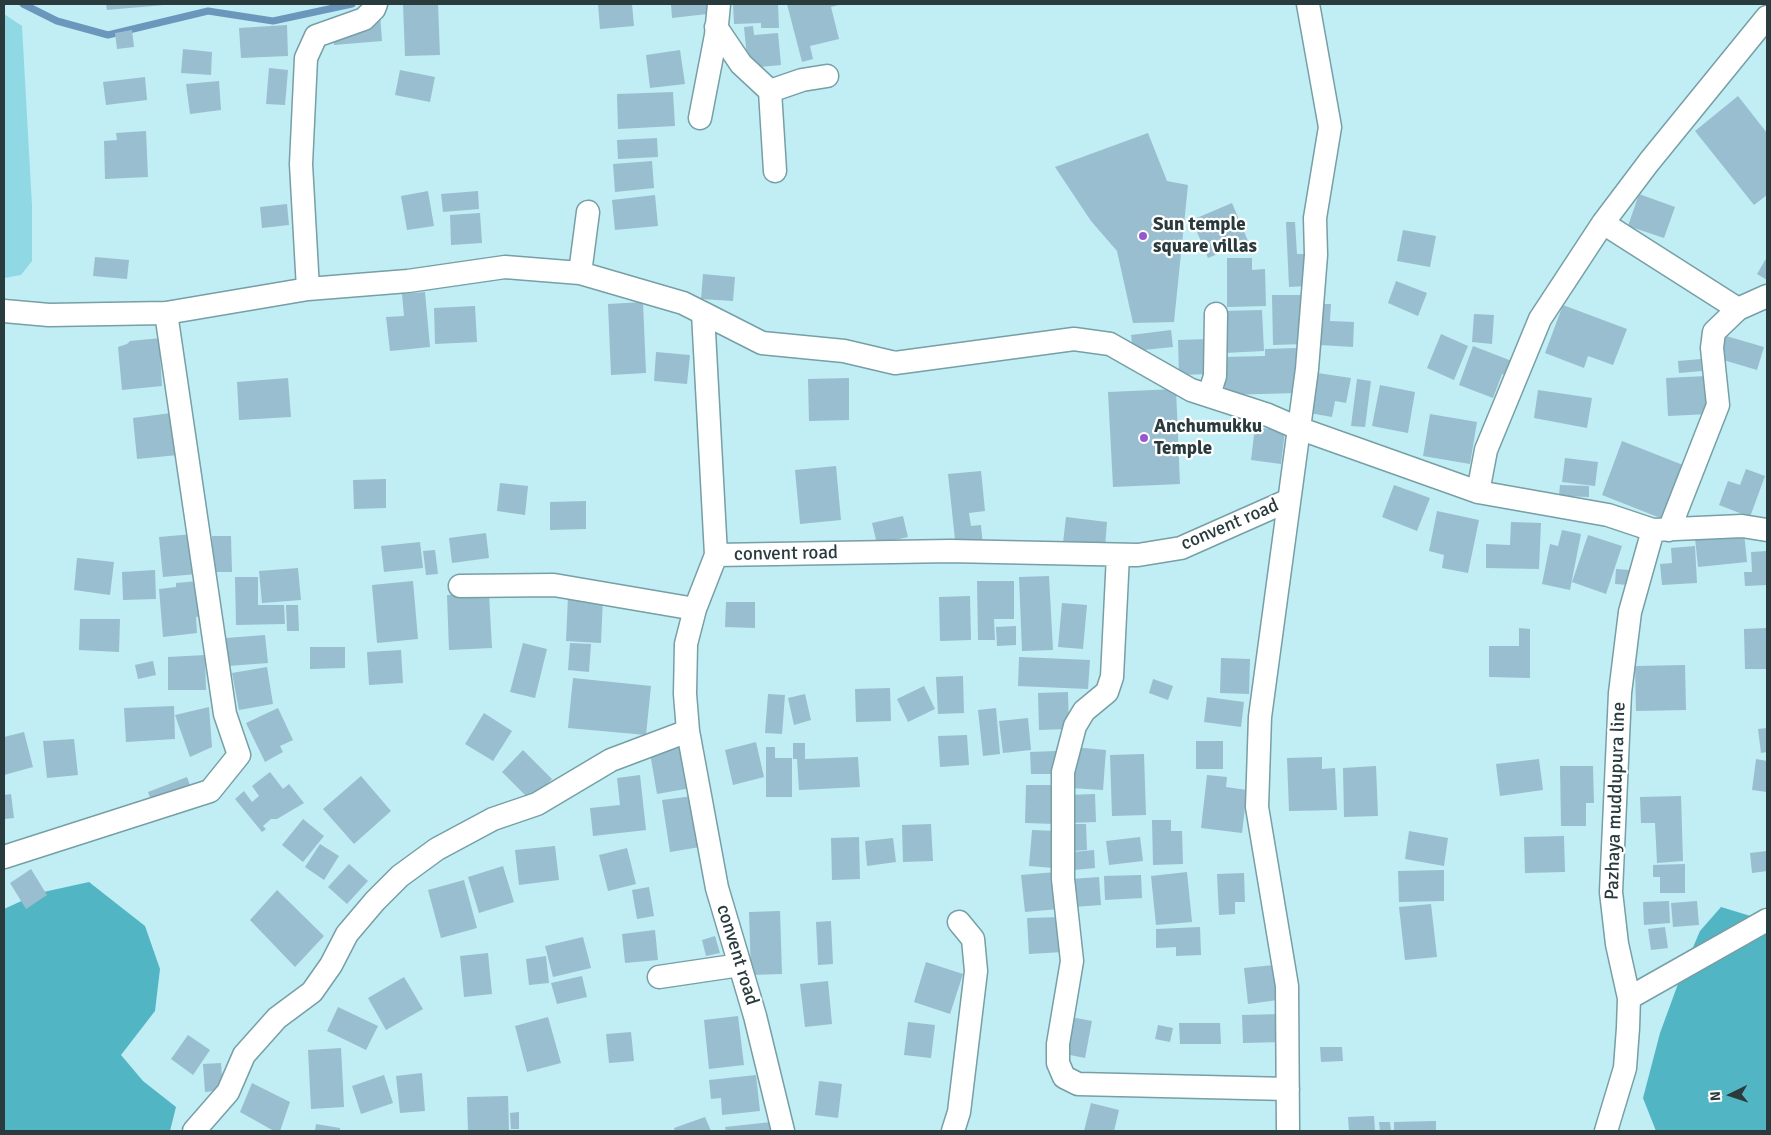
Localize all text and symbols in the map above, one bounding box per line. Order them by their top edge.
place label: Sun temple square villas [1153,214,1257,258]
marker: Sun temple square villas [1137,230,1149,242]
place label: Anchumukku Temple [1154,416,1262,460]
marker: Anchumukku Temple [1138,432,1150,444]
street label: convent road [1178,494,1282,556]
street label: convent road [734,542,838,566]
street label: Pazhaya muddupura line [1601,701,1631,901]
street label: convent road [711,902,763,1008]
north arrow [1706,1070,1756,1120]
text: N [1707,1091,1724,1102]

